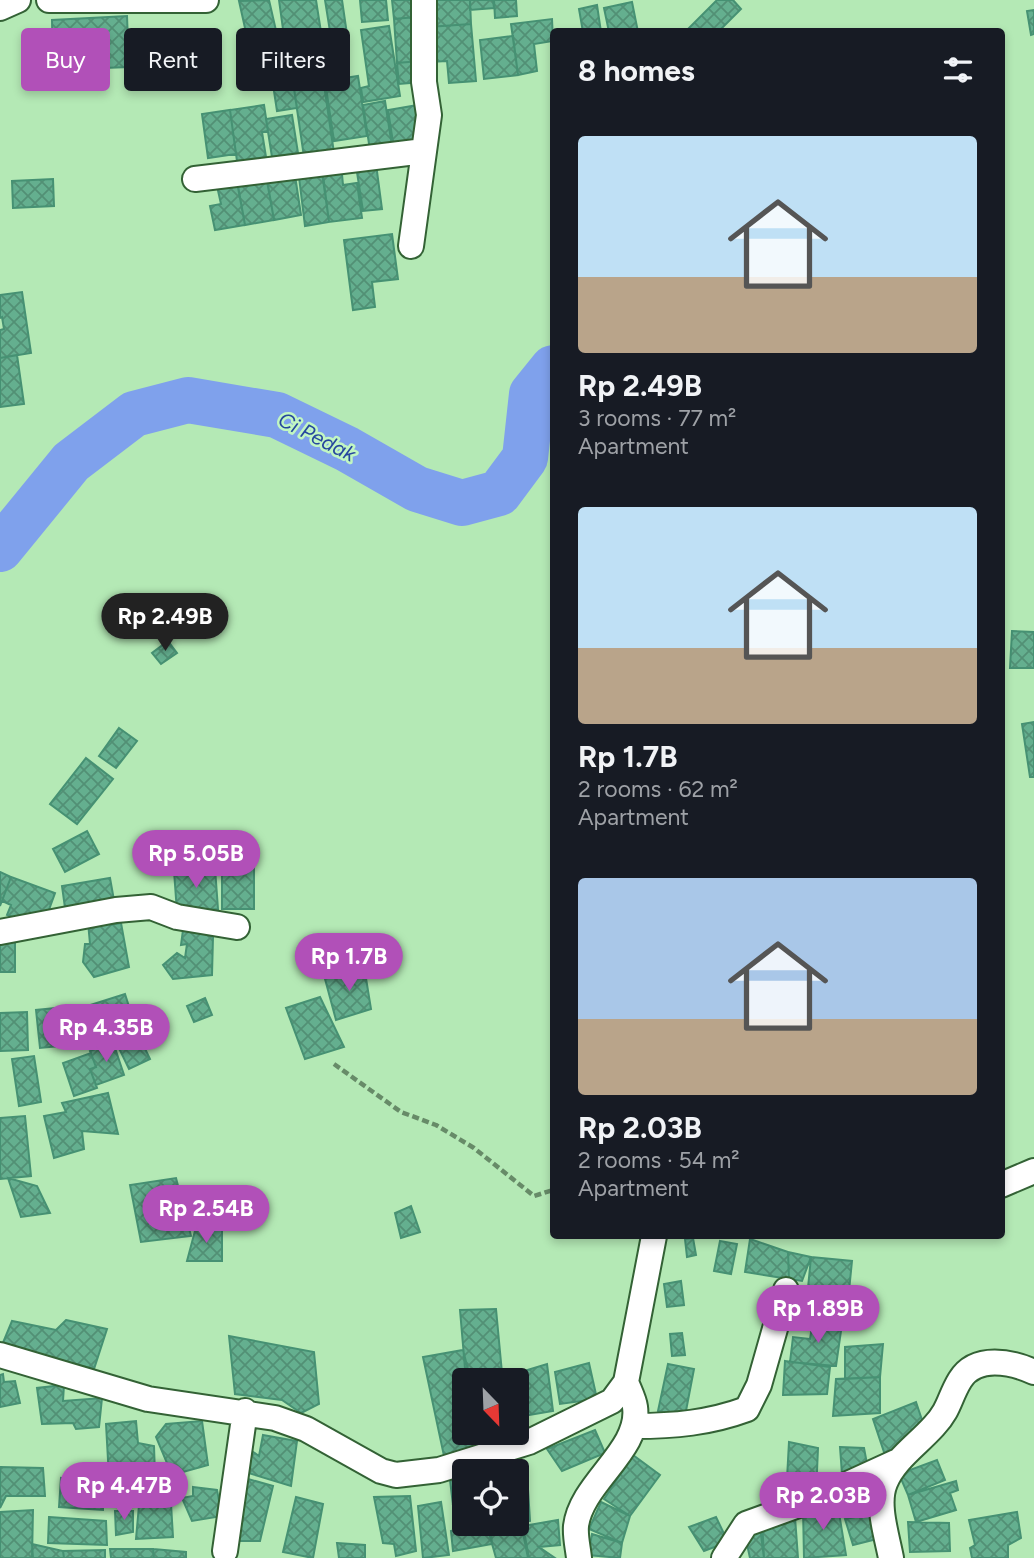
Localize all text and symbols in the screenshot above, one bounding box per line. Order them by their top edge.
chip: Buy [21,28,110,91]
chip: Rent [124,28,222,91]
chip: Filters [236,28,350,91]
icon: filters [939,51,977,89]
text: 8 homes [578,52,695,89]
icon: home [715,181,841,307]
text: Rp 2.49B [578,367,702,404]
text: 3 rooms · 77 m² [578,404,736,432]
water label: Ci Pedak [274,406,361,467]
text: Apartment [578,432,689,460]
icon: home [715,552,841,678]
pin: Rp 2.49B [93,594,237,653]
text: Rp 2.49B [117,602,213,630]
text: Rp 1.7B [578,738,678,775]
text: 2 rooms · 62 m² [578,775,738,803]
text: Apartment [578,803,689,831]
pin: Rp 5.05B [124,830,268,890]
text: Rp 5.05B [148,839,244,867]
icon: home [715,923,841,1049]
pin: Rp 1.7B [284,934,414,993]
text: Rp 1.7B [311,942,387,970]
pin: Rp 4.35B [34,1004,178,1064]
text: Rp 4.35B [59,1013,153,1041]
text: Rp 2.03B [578,1109,702,1146]
text: 2 rooms · 54 m² [578,1146,740,1174]
text: Apartment [578,1174,689,1202]
pin: Rp 2.54B [134,1186,278,1245]
text: Rp 2.54B [158,1194,254,1222]
pin: Rp 1.89B [746,1286,890,1345]
text: Rp 1.89B [772,1294,864,1322]
north arrow [452,1368,528,1446]
map controls [452,1368,529,1536]
button: locate [452,1459,529,1536]
pin: Rp 4.47B [52,1462,196,1522]
text: Rp 4.47B [76,1471,172,1499]
pin: Rp 2.03B [751,1472,895,1532]
text: Rp 2.03B [776,1481,870,1509]

